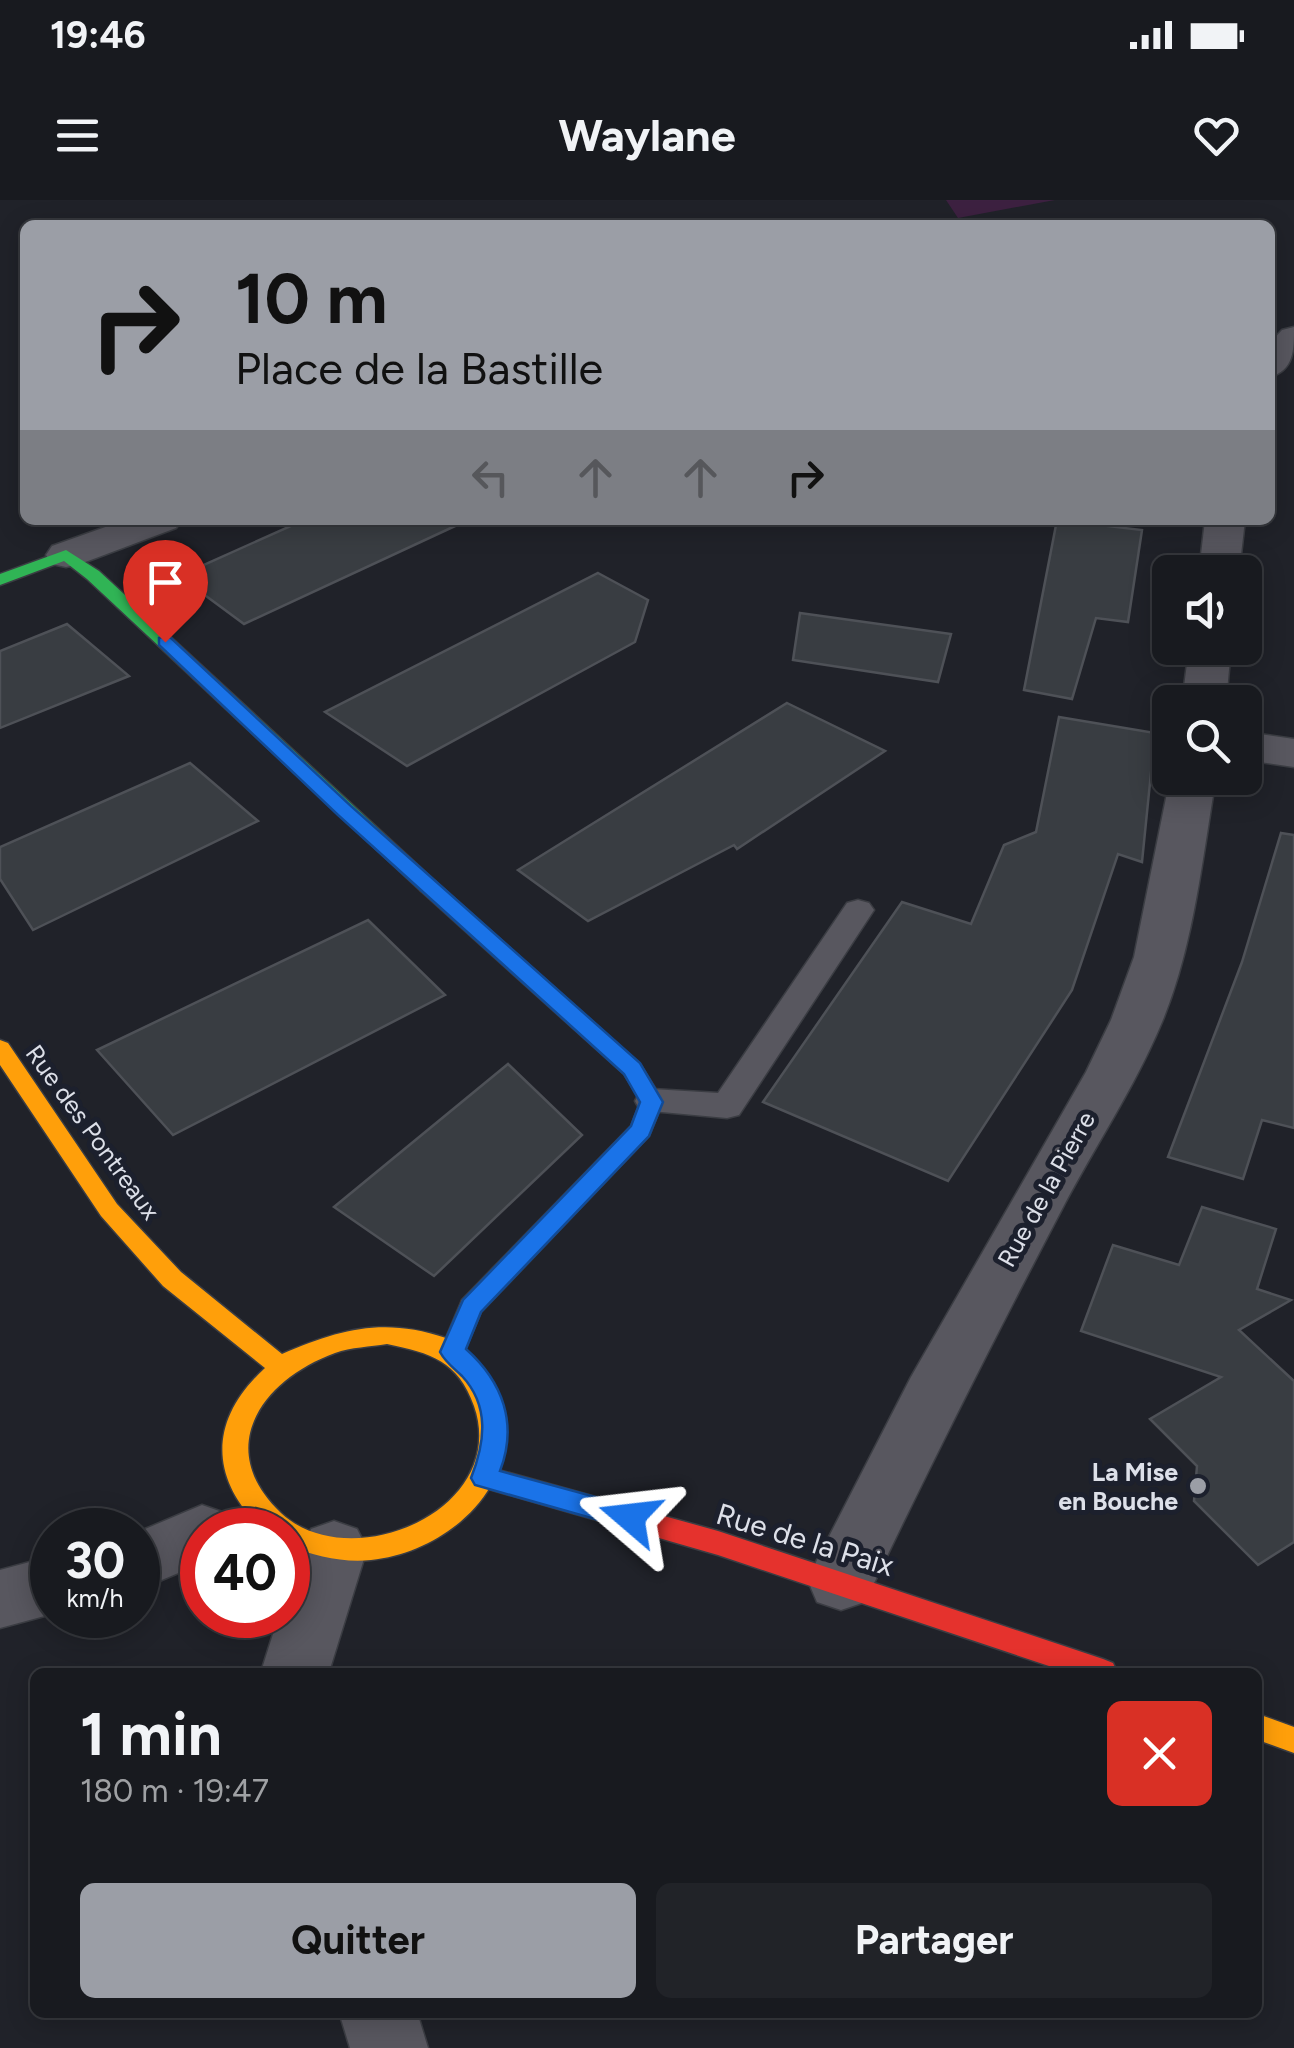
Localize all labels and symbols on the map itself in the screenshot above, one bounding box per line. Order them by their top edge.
pin [123,540,208,643]
street label: Rue des Pontreaux [20,1039,166,1225]
street label: Rue de la Pierre [991,1106,1101,1272]
place label: La Mise en Bouche [1058,1457,1178,1516]
position arrow [578,1465,682,1569]
marker: La Mise en Bouche [1187,1475,1209,1497]
street label: Rue de la Paix [712,1495,898,1584]
speed limit sign: 40 [180,1508,310,1638]

